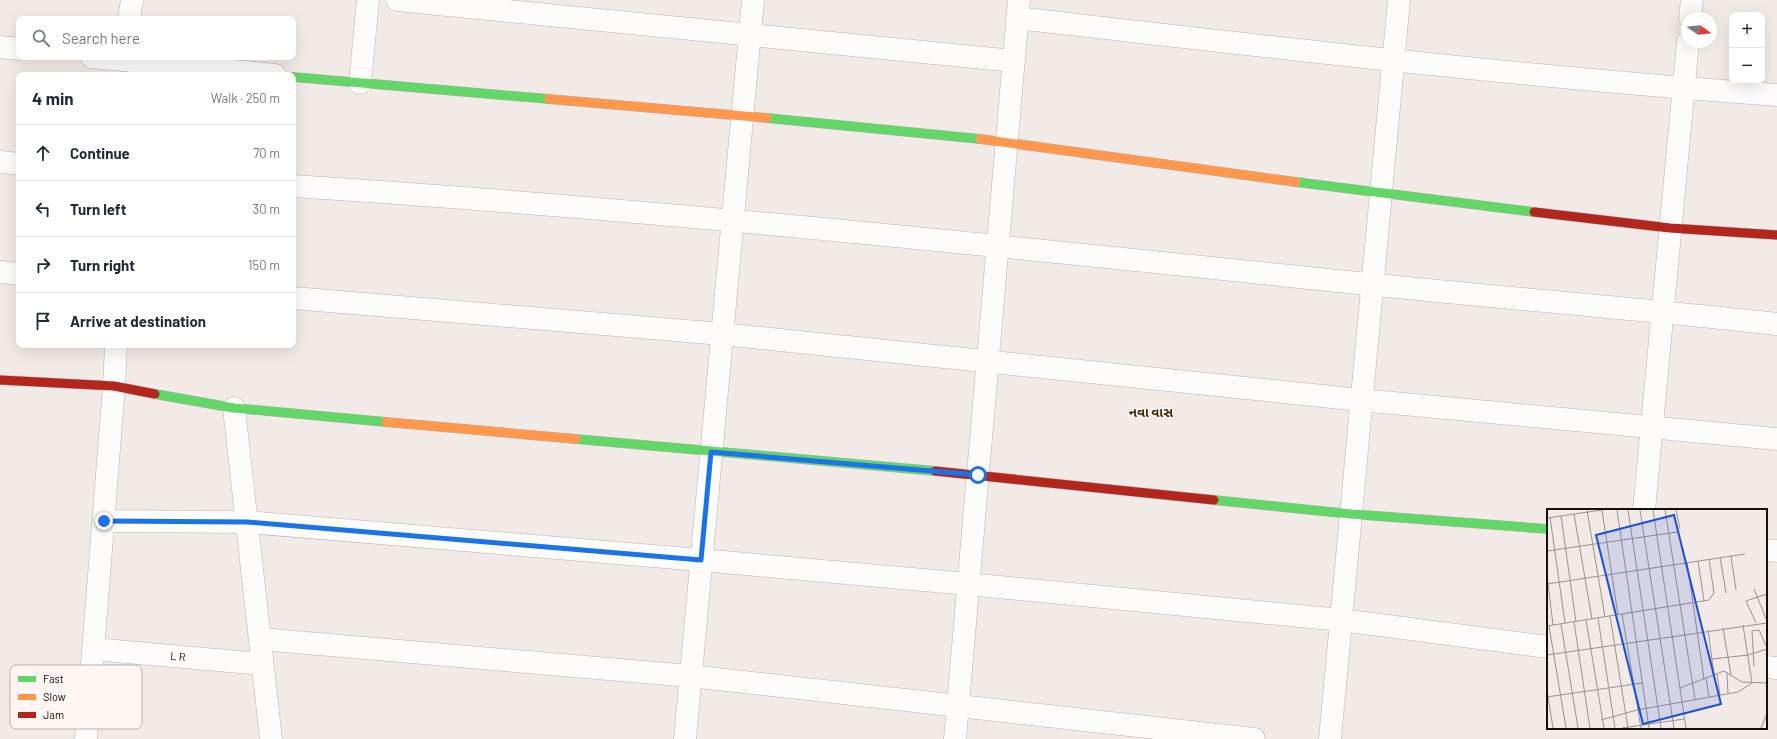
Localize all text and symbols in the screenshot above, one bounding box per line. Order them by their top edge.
north arrow [1681,12,1717,48]
map controls [1729,12,1765,84]
button: + [1729,12,1765,48]
search box [16,16,296,60]
icon: search [30,27,52,49]
text: Search here [62,29,140,47]
button: − [1729,48,1765,84]
text: 4 min [32,88,74,108]
text: Walk · 250 m [211,90,280,106]
icon: ahead [32,142,54,164]
text: Continue [70,144,130,162]
text: 70 m [253,145,280,161]
icon: left [32,198,54,220]
text: Turn left [70,200,126,218]
text: 30 m [253,201,280,217]
icon: right [32,254,54,276]
text: Turn right [70,256,135,274]
text: 150 m [248,257,280,273]
icon: arrive [32,310,54,332]
text: Arrive at destination [70,312,206,330]
district label: નવા વાસ [1129,404,1173,420]
route start [969,466,987,484]
inset map [1547,509,1767,729]
route end [95,512,113,530]
street label: L R [170,649,186,663]
legend [10,665,142,729]
text: Fast [43,672,64,685]
text: Slow [43,690,66,703]
text: Jam [43,708,64,721]

